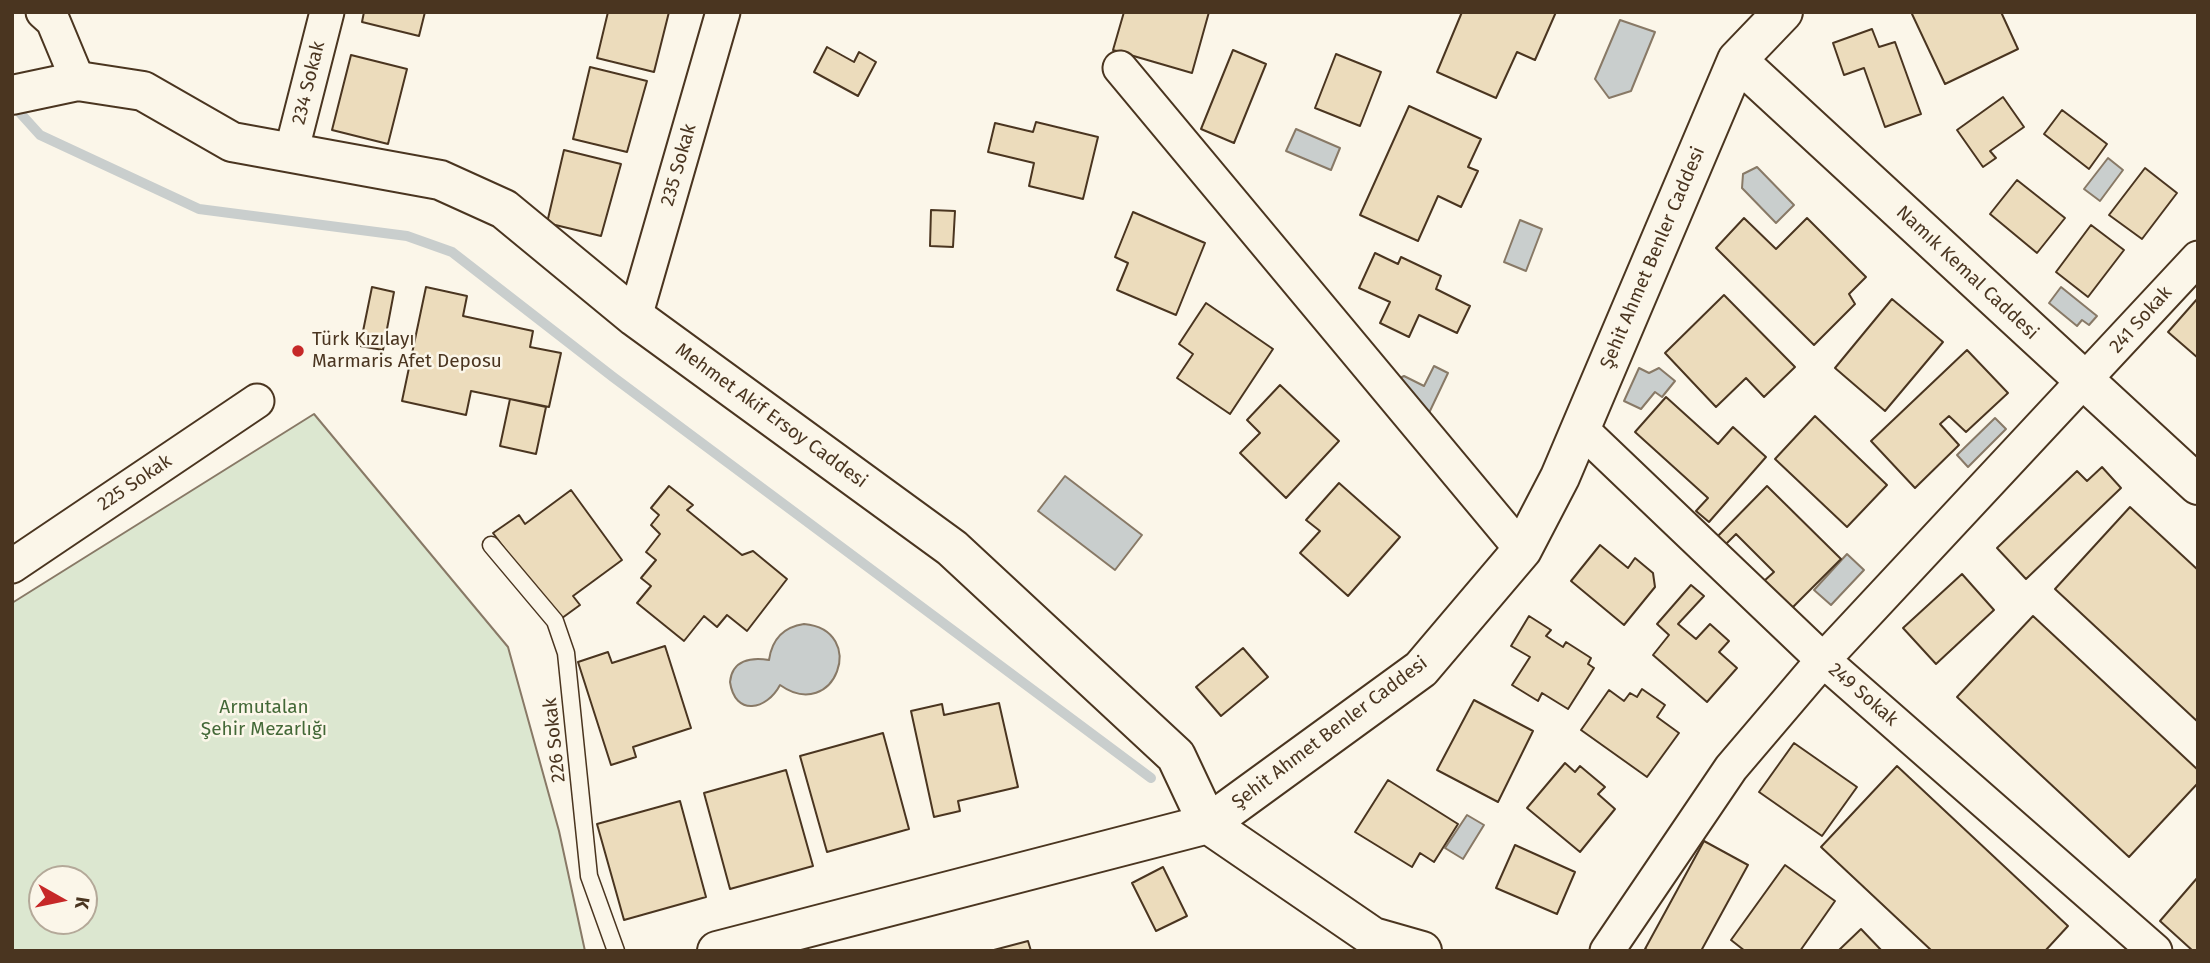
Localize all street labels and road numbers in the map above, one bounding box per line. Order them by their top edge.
street label: 234 Sokak [288,39,330,127]
street label: 235 Sokak [656,121,702,209]
street label: Şehit Ahmet Benler Caddesi [1596,144,1710,372]
street label: Namık Kemal Caddesi [1891,201,2043,345]
street label: 241 Sokak [2105,282,2177,358]
street label: Mehmet Akif Ersoy Caddesi [671,339,871,493]
street label: 225 Sokak [94,450,176,516]
street label: Şehit Ahmet Benler Caddesi [1228,652,1432,814]
street label: 249 Sokak [1824,659,1902,731]
street label: 226 Sokak [539,697,571,783]

